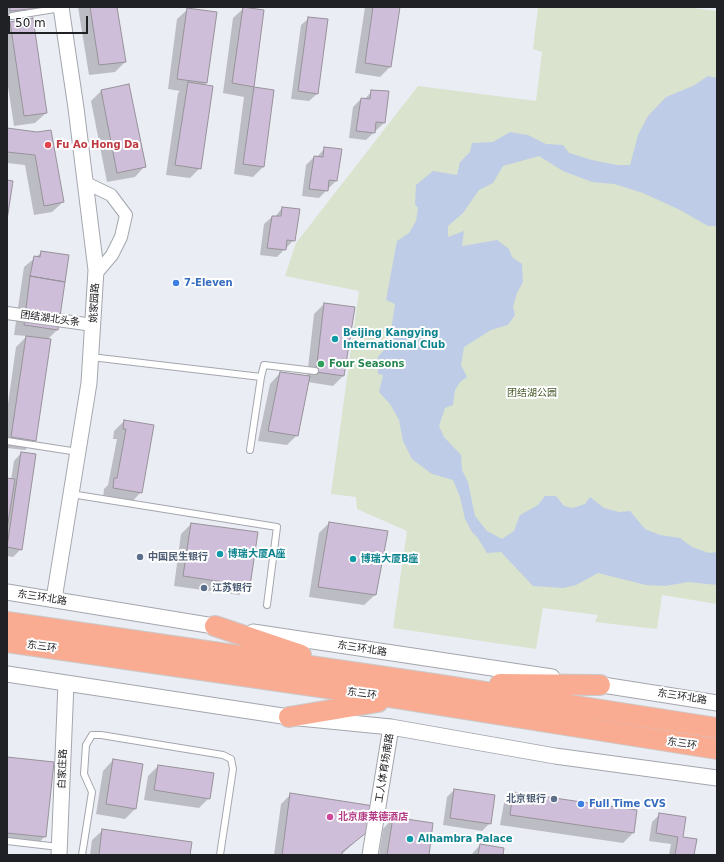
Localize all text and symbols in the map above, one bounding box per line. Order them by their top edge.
scale bar [10,8,90,34]
text: 50 m [15,16,46,30]
place label: Fu Ao Hong Da [56,139,139,151]
marker: Fu Ao Hong Da [43,140,53,150]
place label: 7-Eleven [184,277,233,289]
marker: 7-Eleven [171,278,181,288]
street label: 姚家园路 [88,283,102,323]
street label: 团结湖北头条 [19,309,81,329]
place label: Beijing Kangying International Club [343,327,445,350]
marker: Beijing Kangying International Club [330,334,340,344]
place label: Four Seasons [329,358,404,370]
marker: Four Seasons [316,359,326,369]
park label: 团结湖公园 [507,387,557,399]
place label: 博瑞大厦A座 [228,548,286,560]
marker: 博瑞大厦A座 [215,549,225,559]
place label: 中国民生银行 [148,551,208,563]
marker: 中国民生银行 [135,552,145,562]
place label: 博瑞大厦B座 [361,553,419,565]
marker: 博瑞大厦B座 [348,554,358,564]
place label: 江苏银行 [212,582,252,594]
marker: 江苏银行 [199,583,209,593]
street label: 东三环北路 [16,588,68,608]
street label: 东三环 [26,639,58,655]
street label: 东三环北路 [336,639,388,659]
street label: 东三环 [346,686,378,702]
street label: 东三环北路 [656,687,708,707]
street label: 工人体育场南路 [374,732,396,804]
street label: 东三环 [666,736,698,752]
street label: 白家庄路 [56,749,70,789]
place label: 北京银行 [506,793,546,805]
marker: 北京银行 [549,794,559,804]
place label: Full Time CVS [589,798,666,810]
marker: Full Time CVS [576,799,586,809]
place label: 北京康莱德酒店 [338,811,408,823]
marker: 北京康莱德酒店 [325,812,335,822]
place label: Alhambra Palace [418,833,512,845]
marker: Alhambra Palace [405,834,415,844]

